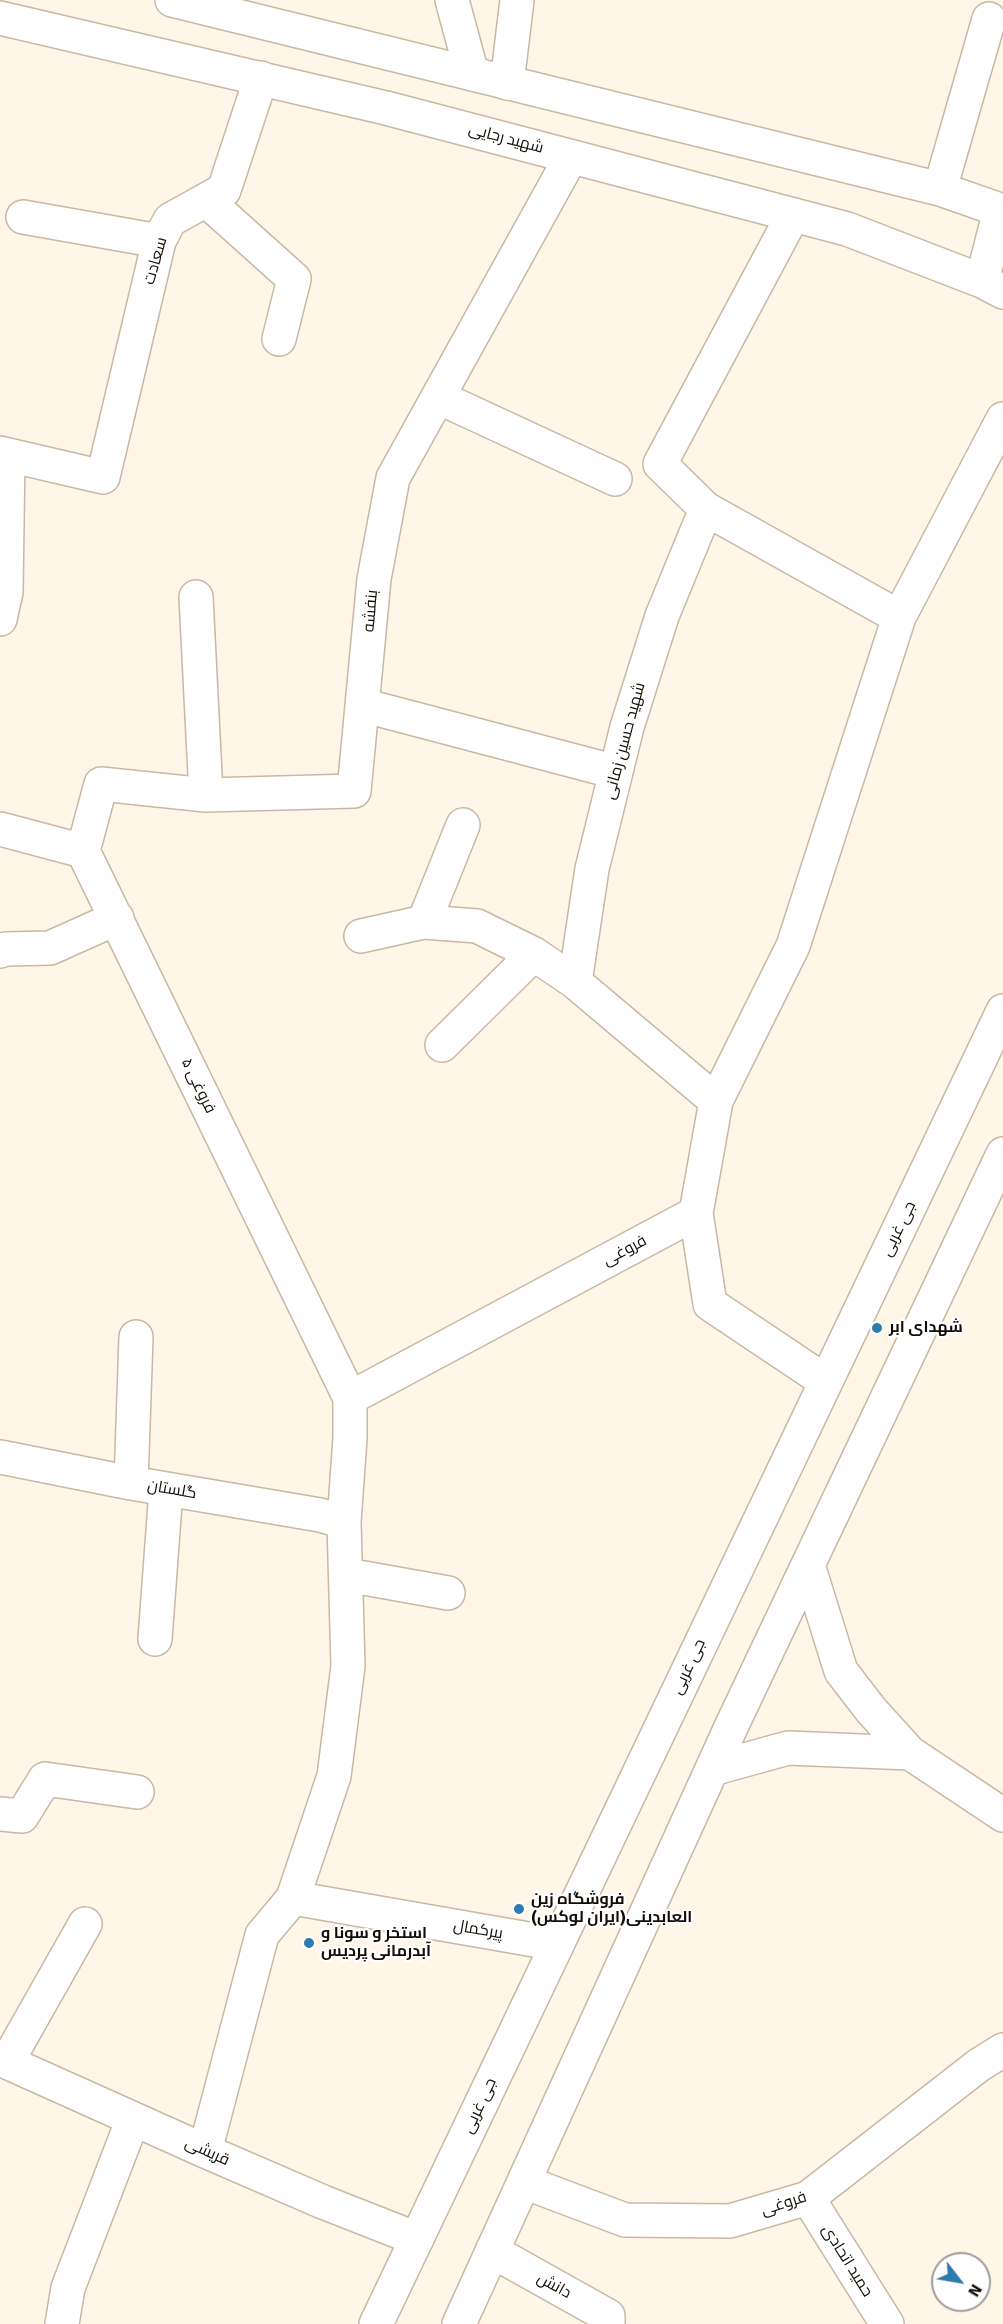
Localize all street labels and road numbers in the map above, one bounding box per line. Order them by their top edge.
street label: شهید رجایی [466,120,546,158]
street label: سعادت [140,235,172,287]
street label: بنفشه [360,589,382,633]
street label: شهید حسین زمانی [600,680,650,802]
street label: فروغی ۵ [176,1055,220,1117]
street label: جی غربی [877,1198,921,1260]
street label: فروغی [600,1232,650,1270]
street label: گلستان [146,1476,198,1504]
street label: جی غربی [668,1636,710,1698]
street label: پیرکمال [452,1916,504,1944]
street label: جی غربی [459,2075,501,2137]
street label: قریشی [182,2134,232,2170]
street label: فروغی [759,2188,809,2220]
street label: حمید اتحادی [817,2221,877,2301]
street label: دانش [533,2269,575,2303]

